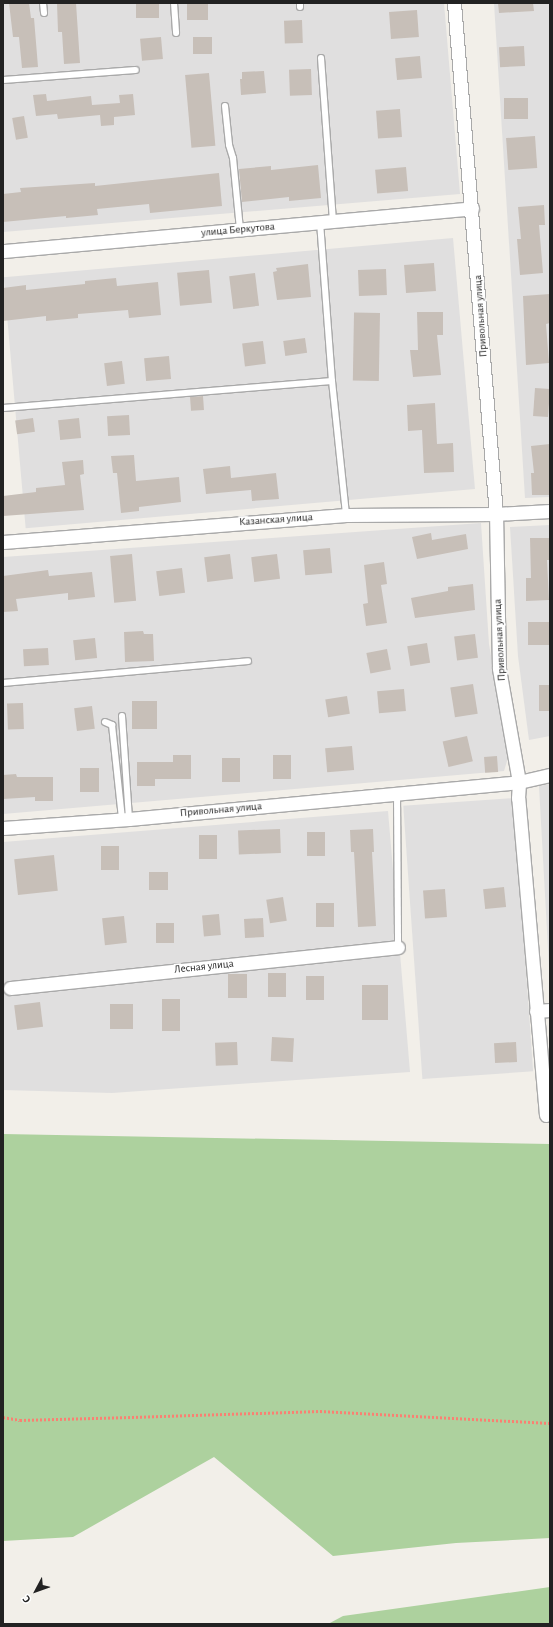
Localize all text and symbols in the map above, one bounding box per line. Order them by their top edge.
street label: улица Беркутова [201,220,275,240]
street label: Привольная улица [472,274,490,358]
street label: Казанская улица [239,511,313,529]
street label: Привольная улица [491,599,509,681]
street label: Привольная улица [179,800,263,820]
street label: Лесная улица [174,957,234,977]
north arrow [16,1571,56,1611]
text: С [20,1593,33,1605]

